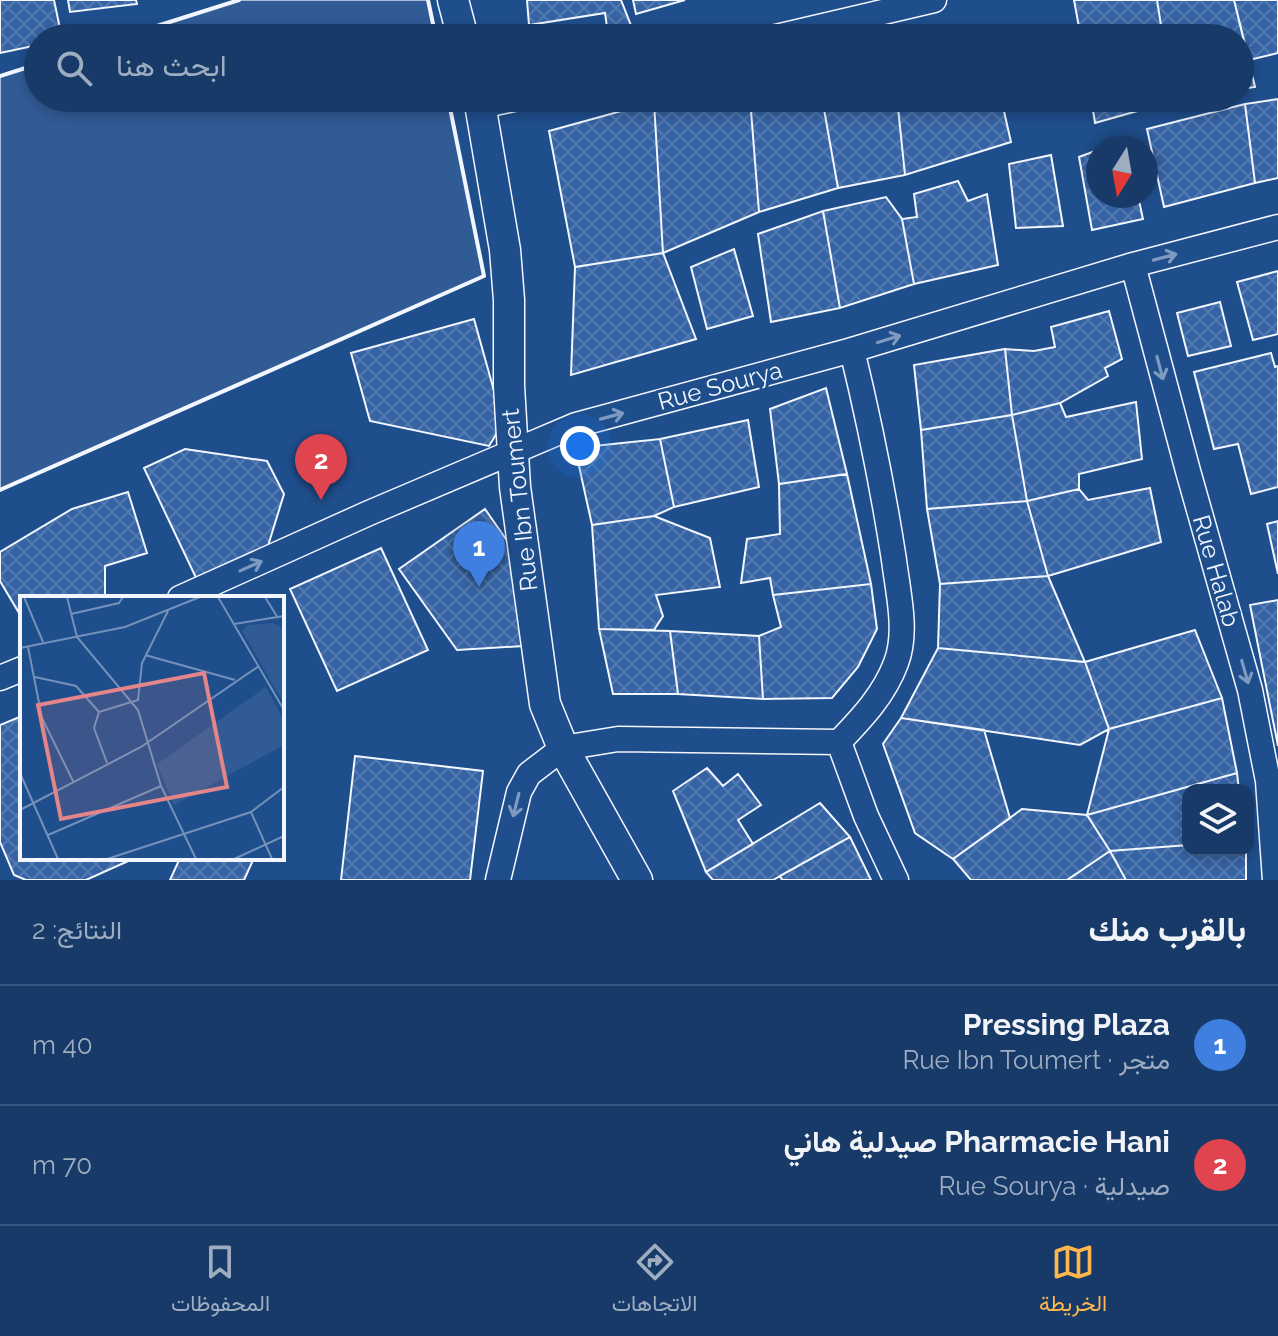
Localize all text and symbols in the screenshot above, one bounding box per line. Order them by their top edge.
search box [24,24,1254,112]
icon: search [52,46,96,90]
text: ابحث هنا [116,48,227,83]
north arrow [1086,136,1158,208]
one-way arrow [1152,248,1178,263]
one-way arrow [876,331,902,346]
one-way arrow [1154,354,1169,380]
street label: Rue Sourya [655,355,785,416]
street label: Rue Ibn Toumert [496,407,543,593]
one-way arrow [598,407,624,422]
your location [560,426,600,466]
pin: 2 [295,434,347,500]
street label: Rue Halab [1187,512,1246,630]
pin: 1 [453,521,505,587]
one-way arrow [239,558,263,573]
inset map [20,596,284,860]
one-way arrow [1238,659,1253,685]
map controls [1182,784,1254,856]
button: layers [1182,784,1254,856]
one-way arrow [508,792,523,818]
text: بالقرب منك [1089,909,1246,949]
text: النتائج: 2 [32,915,122,945]
text: Pressing Plaza [963,1007,1170,1042]
text: 40 m [32,1030,93,1060]
text: 1 [1214,1030,1226,1060]
text: متجر · Rue Ibn Toumert [902,1045,1170,1075]
text: Pharmacie Hani صيدلية هاني [783,1124,1170,1159]
text: 70 m [32,1150,92,1180]
text: 2 [1213,1150,1227,1180]
text: صيدلية · Rue Sourya [939,1171,1170,1201]
tab: المحفوظات [171,1240,270,1323]
tab: الاتجاهات [612,1240,697,1323]
tab: الخريطة [1039,1240,1107,1323]

